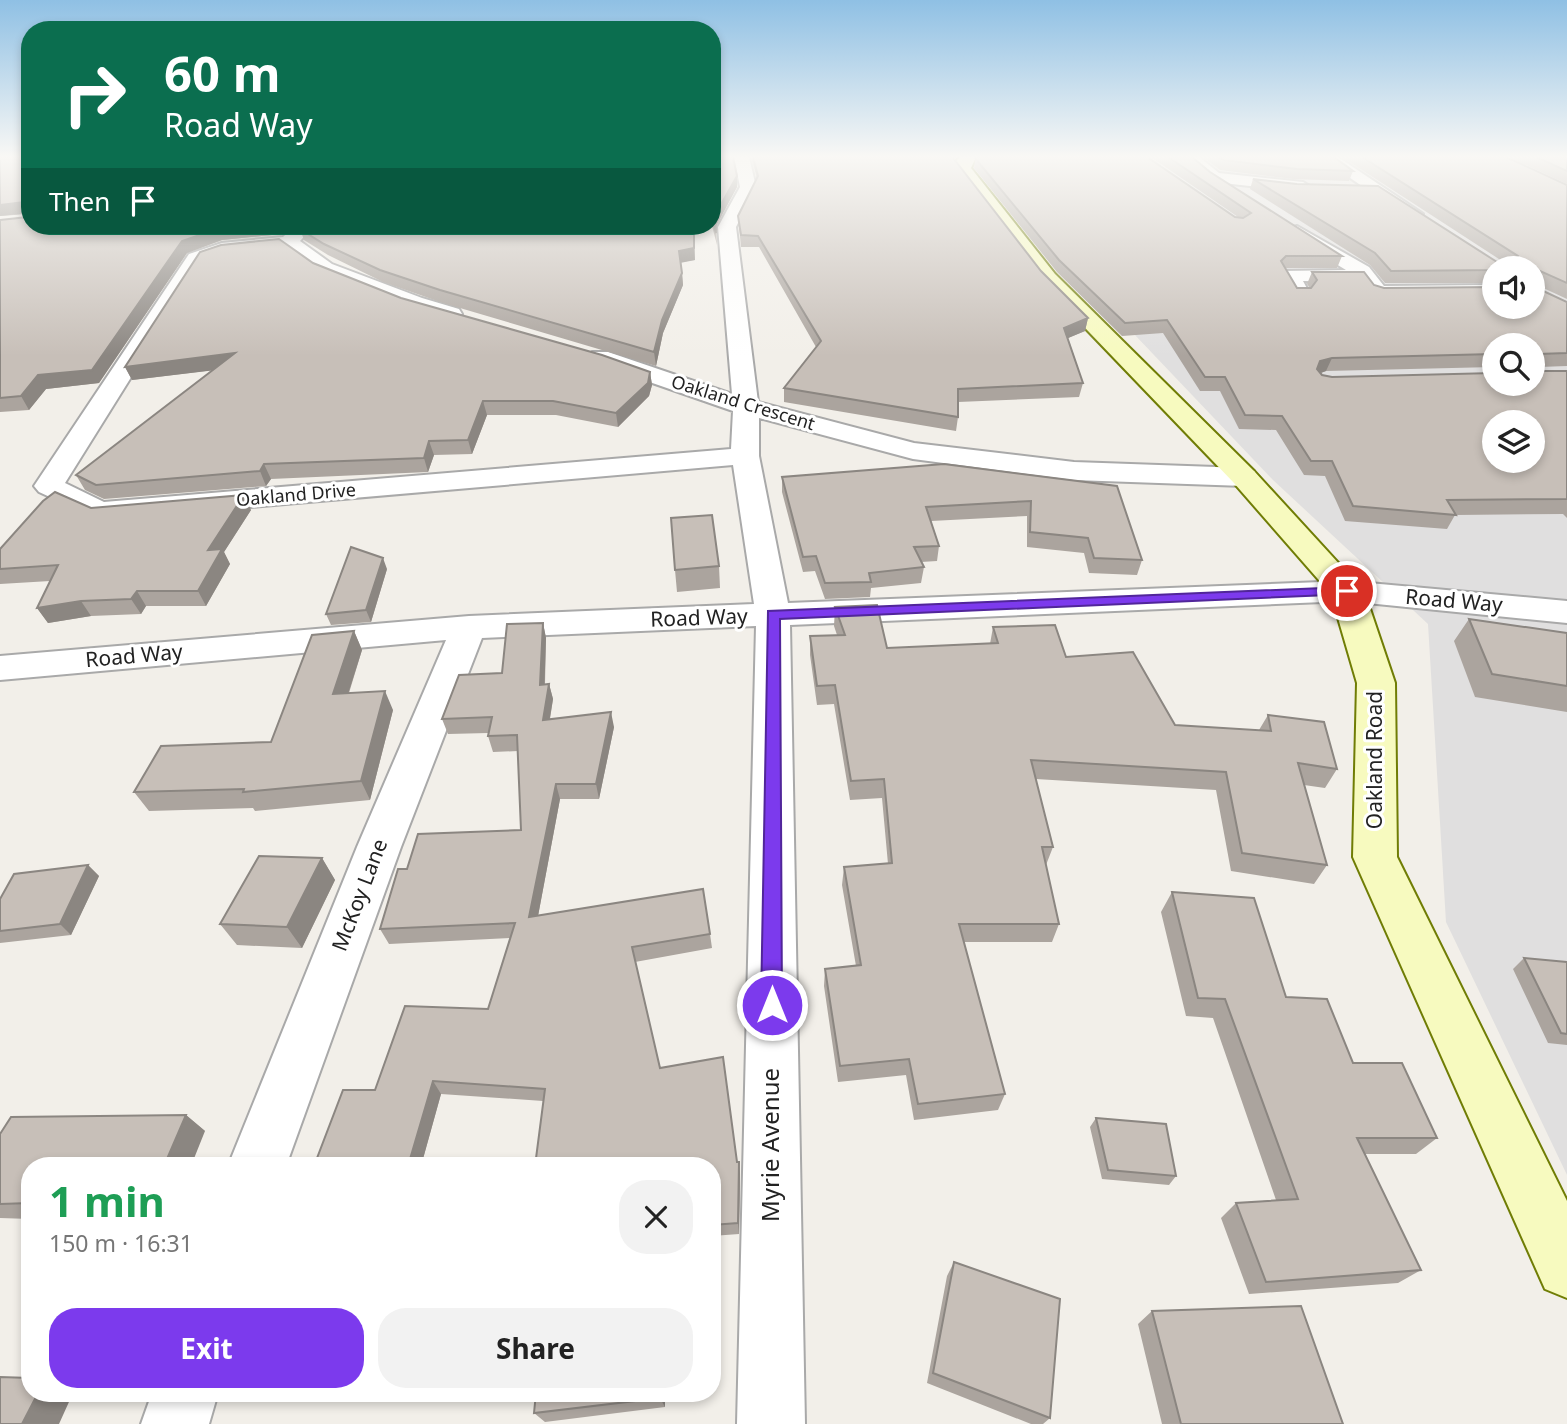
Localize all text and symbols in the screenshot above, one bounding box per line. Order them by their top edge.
text: 60 m [164,40,281,106]
icon: right [49,49,140,140]
text: Road Way [164,103,313,146]
icon: arrive [124,182,162,220]
text: Then [49,183,110,219]
map controls [1482,256,1545,473]
button: sound [1482,256,1545,319]
button: search [1482,333,1545,396]
street label: Oakland Crescent [669,369,819,435]
button: layers [1482,410,1545,473]
street label: Oakland Drive [235,477,357,511]
pin [1317,561,1377,621]
icon: arrive [1328,572,1366,610]
street label: Road Way [1404,582,1504,618]
street label: Road Way [650,601,748,633]
street label: Road Way [84,637,184,673]
street label: Oakland Road [1360,691,1388,829]
street label: McKoy Lane [325,834,393,955]
position arrow [735,968,809,1042]
street label: Myrie Avenue [753,1068,786,1222]
text: 1 min [49,1172,165,1229]
button: close [619,1180,693,1254]
text: 150 m · 16:31 [49,1227,193,1259]
button: Exit [49,1308,364,1388]
button: Share [378,1308,693,1388]

